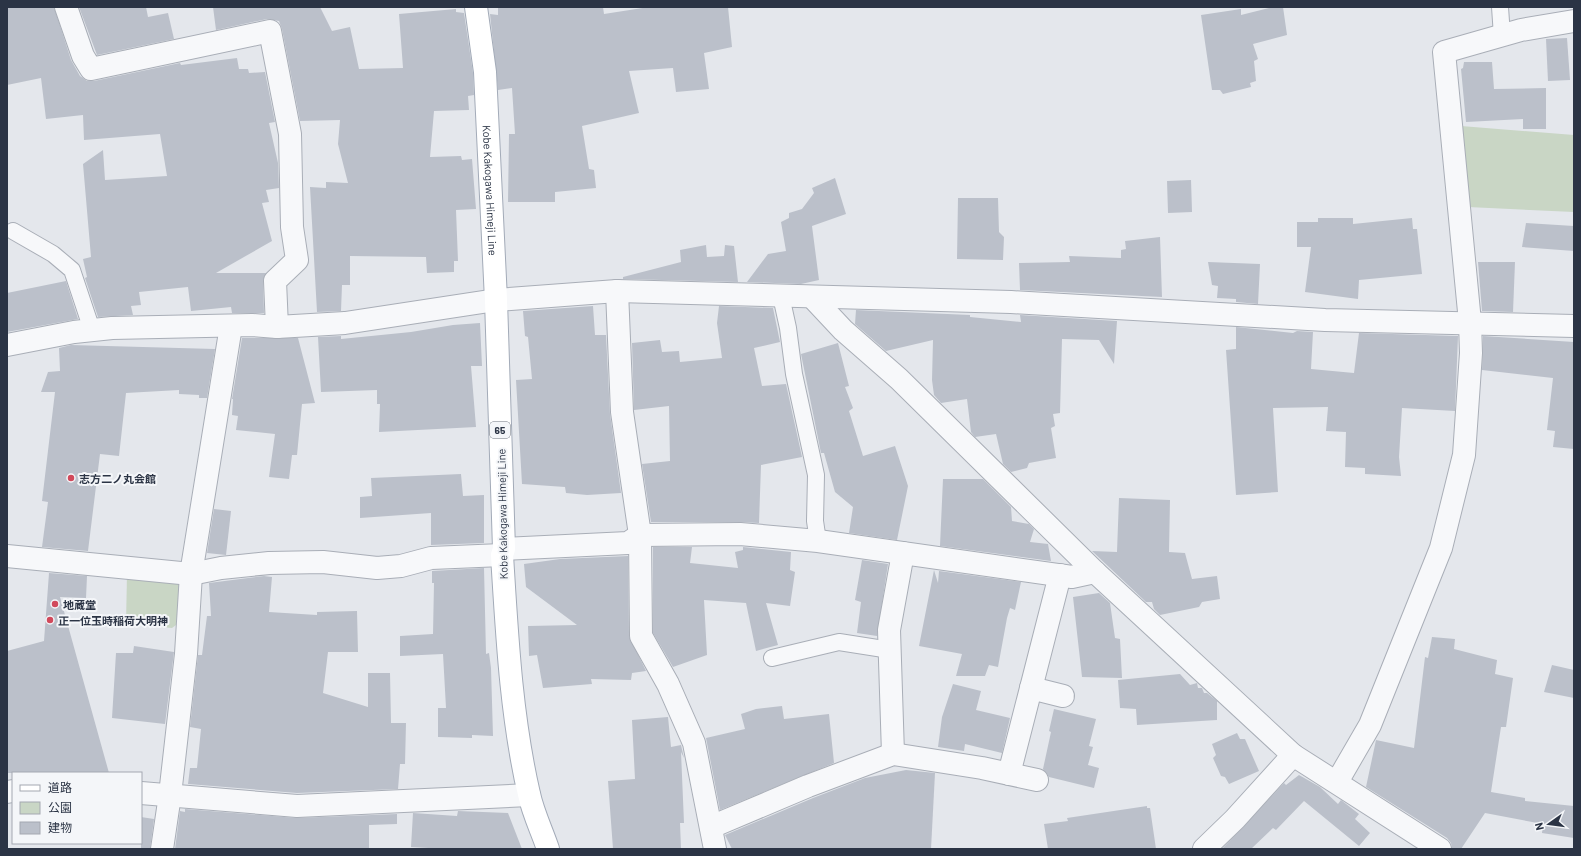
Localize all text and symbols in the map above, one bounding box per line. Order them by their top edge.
street label: Kobe Kakogawa Himeji Line [481,125,500,256]
road number: 65 [490,422,510,438]
street label: Kobe Kakogawa Himeji Line [494,448,510,579]
place label: 志方二ノ丸会館 [79,472,156,485]
marker: 志方二ノ丸会館 [66,473,76,483]
place label: 地蔵堂 [63,598,96,611]
marker: 地蔵堂 [50,599,60,609]
place label: 正一位玉時稲荷大明神 [58,614,168,627]
marker: 正一位玉時稲荷大明神 [45,615,55,625]
legend [12,772,142,844]
text: 道路 [48,780,72,794]
text: 公園 [48,800,72,814]
north arrow [1529,804,1569,844]
text: 建物 [48,820,72,834]
text: N [1532,821,1546,832]

